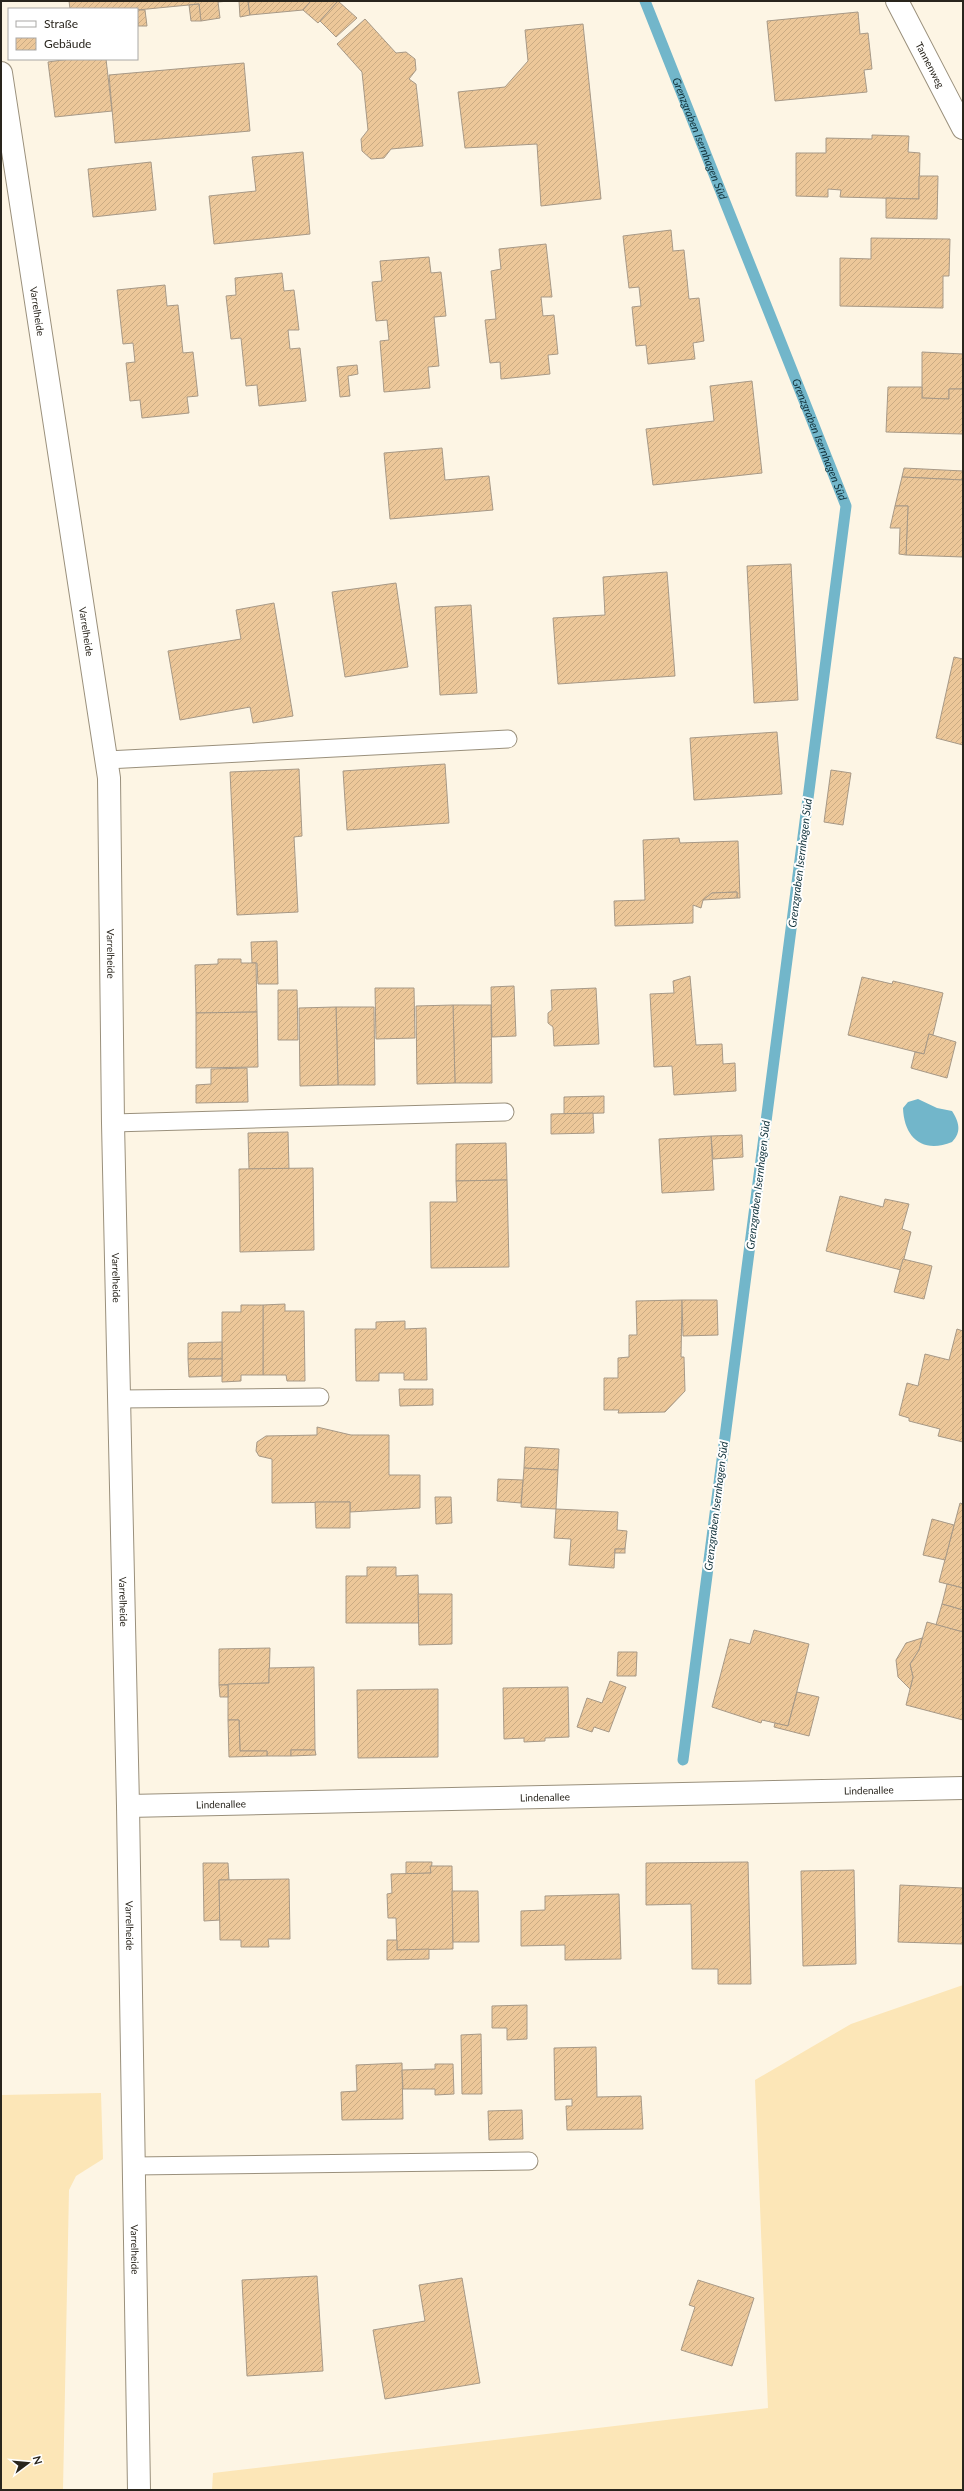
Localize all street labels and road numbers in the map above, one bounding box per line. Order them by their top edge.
street label: Tannenweg [913,40,947,90]
street label: Varrelheide [28,286,47,337]
street label: Varrelheide [77,606,96,657]
street label: Varrelheide [105,929,117,979]
street label: Varrelheide [110,1253,123,1303]
street label: Varrelheide [117,1577,130,1627]
street label: Lindenallee [844,1783,894,1797]
street label: Lindenallee [520,1790,570,1804]
street label: Lindenallee [196,1797,246,1811]
street label: Varrelheide [124,1901,136,1951]
street label: Varrelheide [129,2224,142,2275]

